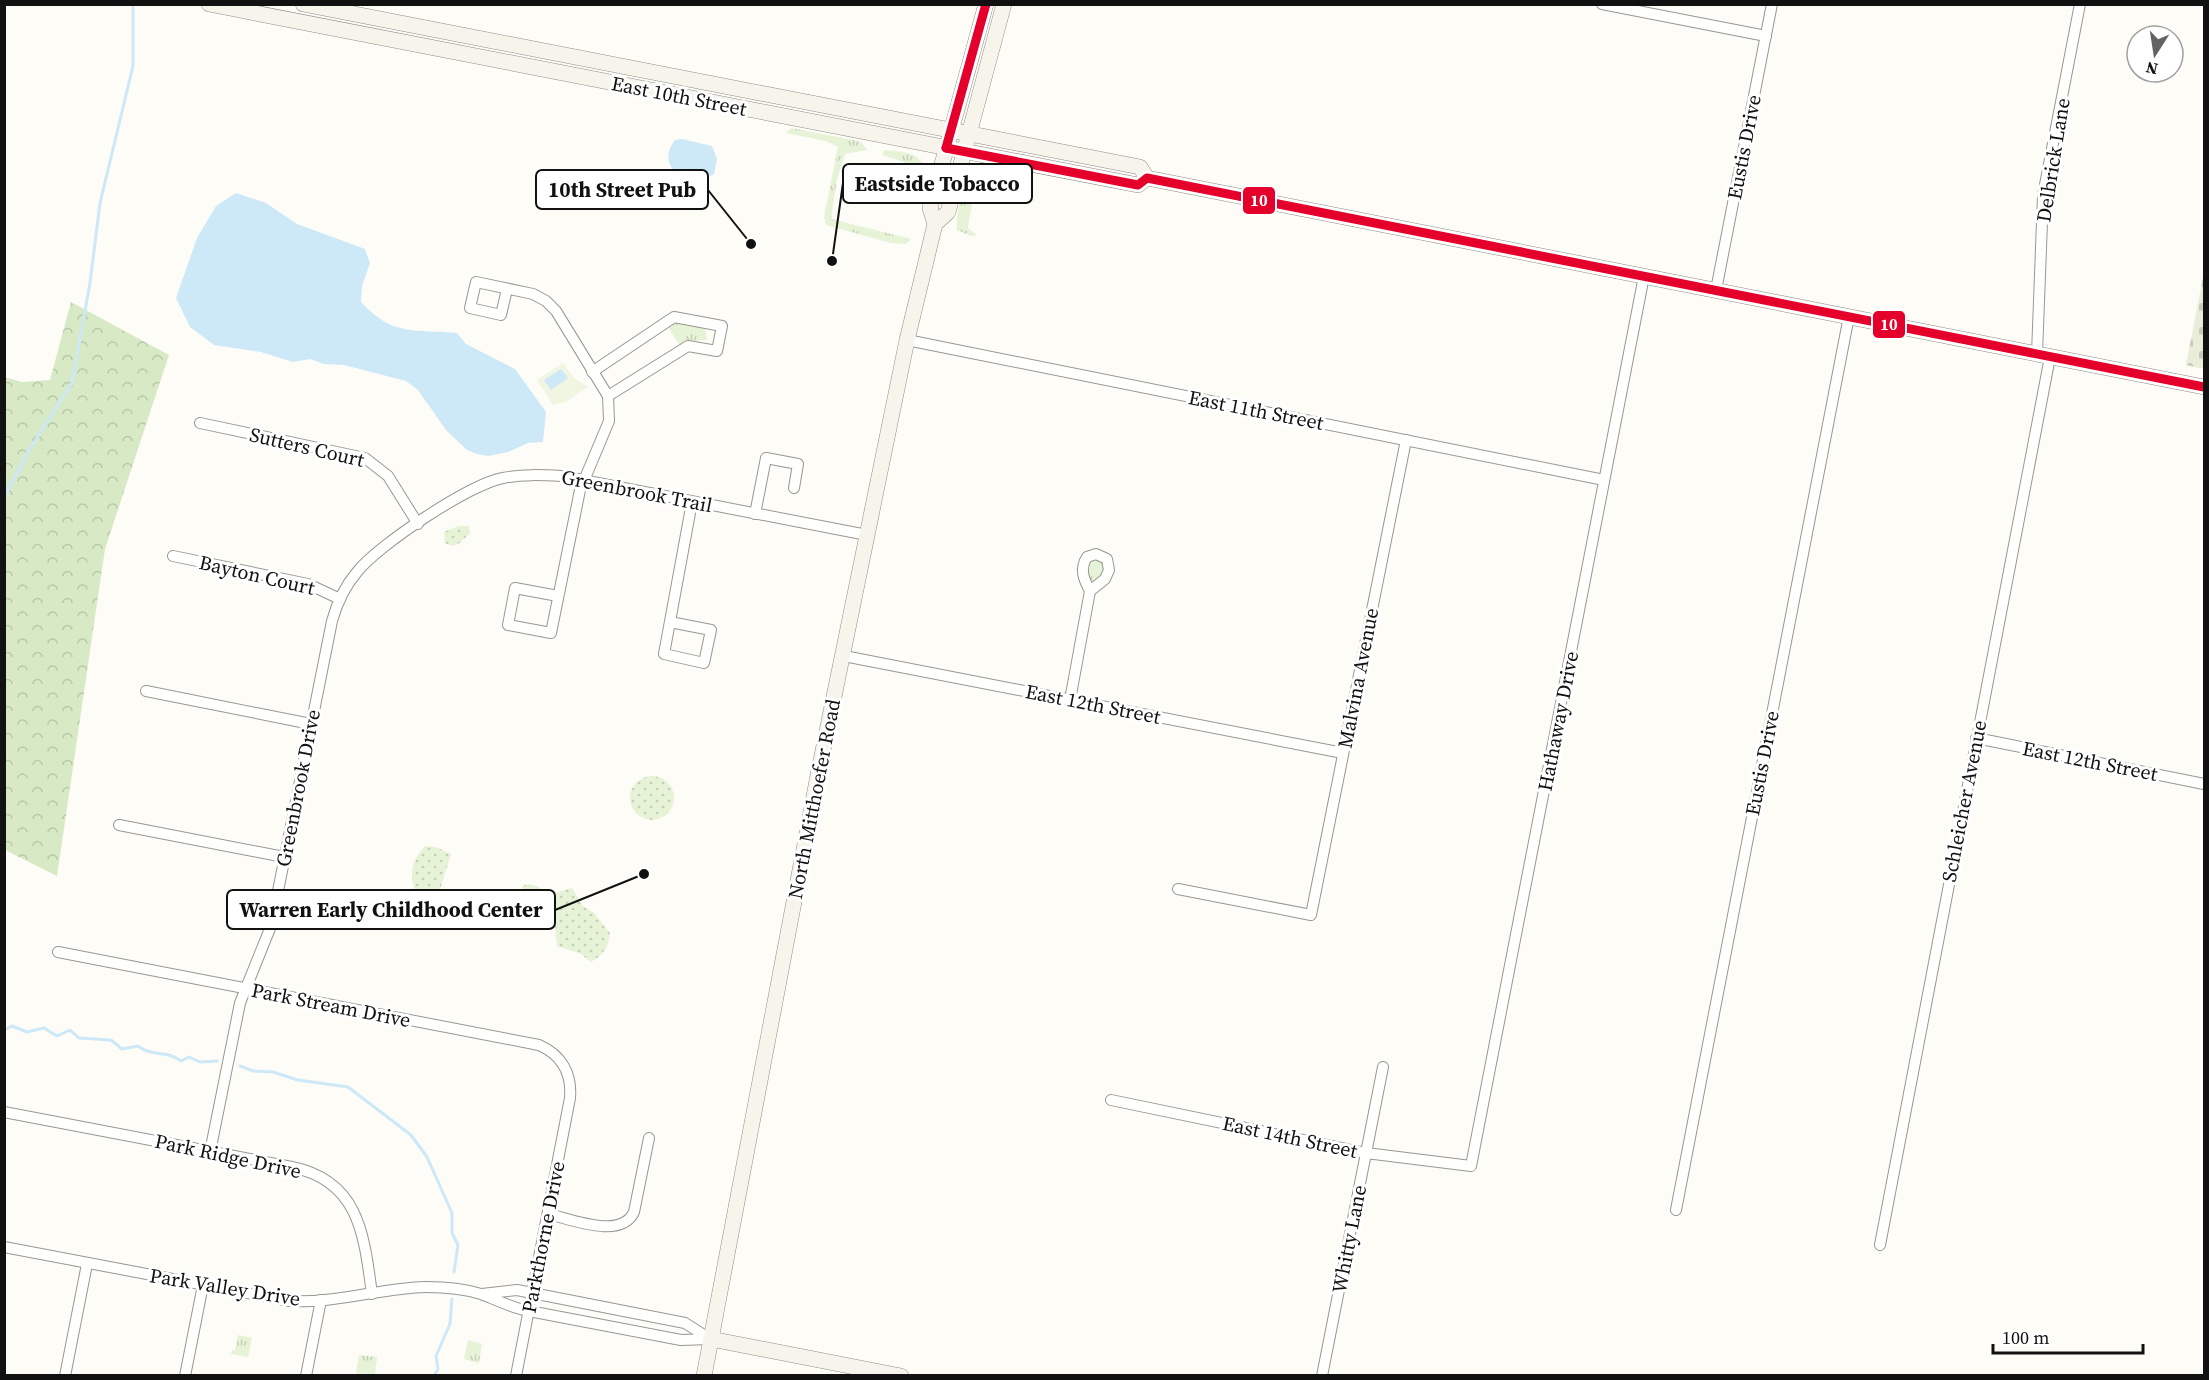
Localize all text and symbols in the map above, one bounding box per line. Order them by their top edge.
north arrow [2125,24,2185,84]
text: N [2144,57,2160,81]
street label: East 10th Street [609,69,749,123]
street label: Eustis Drive [1720,92,1768,202]
street label: Delbrick Lane [2029,96,2077,224]
callout: Eastside Tobacco [843,164,1032,203]
text: Eastside Tobacco [854,169,1020,198]
callout: 10th Street Pub [536,170,708,209]
text: 10th Street Pub [548,175,696,204]
line badge: 10 [1242,186,1276,215]
text: 10 [1250,189,1268,211]
line badge: 10 [1872,310,1906,339]
text: 10 [1880,313,1898,335]
street label: East 11th Street [1186,383,1326,437]
street label: Sutters Court [247,420,368,474]
street label: Greenbrook Trail [559,463,715,519]
street label: Bayton Court [197,548,318,602]
street label: Malvina Avenue [1331,606,1385,750]
street label: Hathaway Drive [1531,649,1585,793]
street label: East 12th Street [1023,677,1163,731]
street label: North Mitthoefer Road [781,696,847,901]
street label: Greenbrook Drive [269,707,327,869]
street label: Eustis Drive [1738,708,1786,818]
street label: Schleicher Avenue [1935,718,1993,884]
street label: East 12th Street [2020,734,2160,788]
callout: Warren Early Childhood Center [227,890,555,929]
text: Warren Early Childhood Center [239,895,543,924]
street label: Park Stream Drive [249,976,413,1034]
street label: East 14th Street [1220,1109,1360,1165]
street label: Park Ridge Drive [152,1127,304,1185]
street label: Parkthorne Drive [515,1159,571,1315]
street label: Whitty Lane [1325,1183,1373,1295]
street label: Park Valley Drive [148,1261,302,1313]
scale bar [1993,1317,2143,1355]
text: 100 m [2002,1325,2049,1350]

